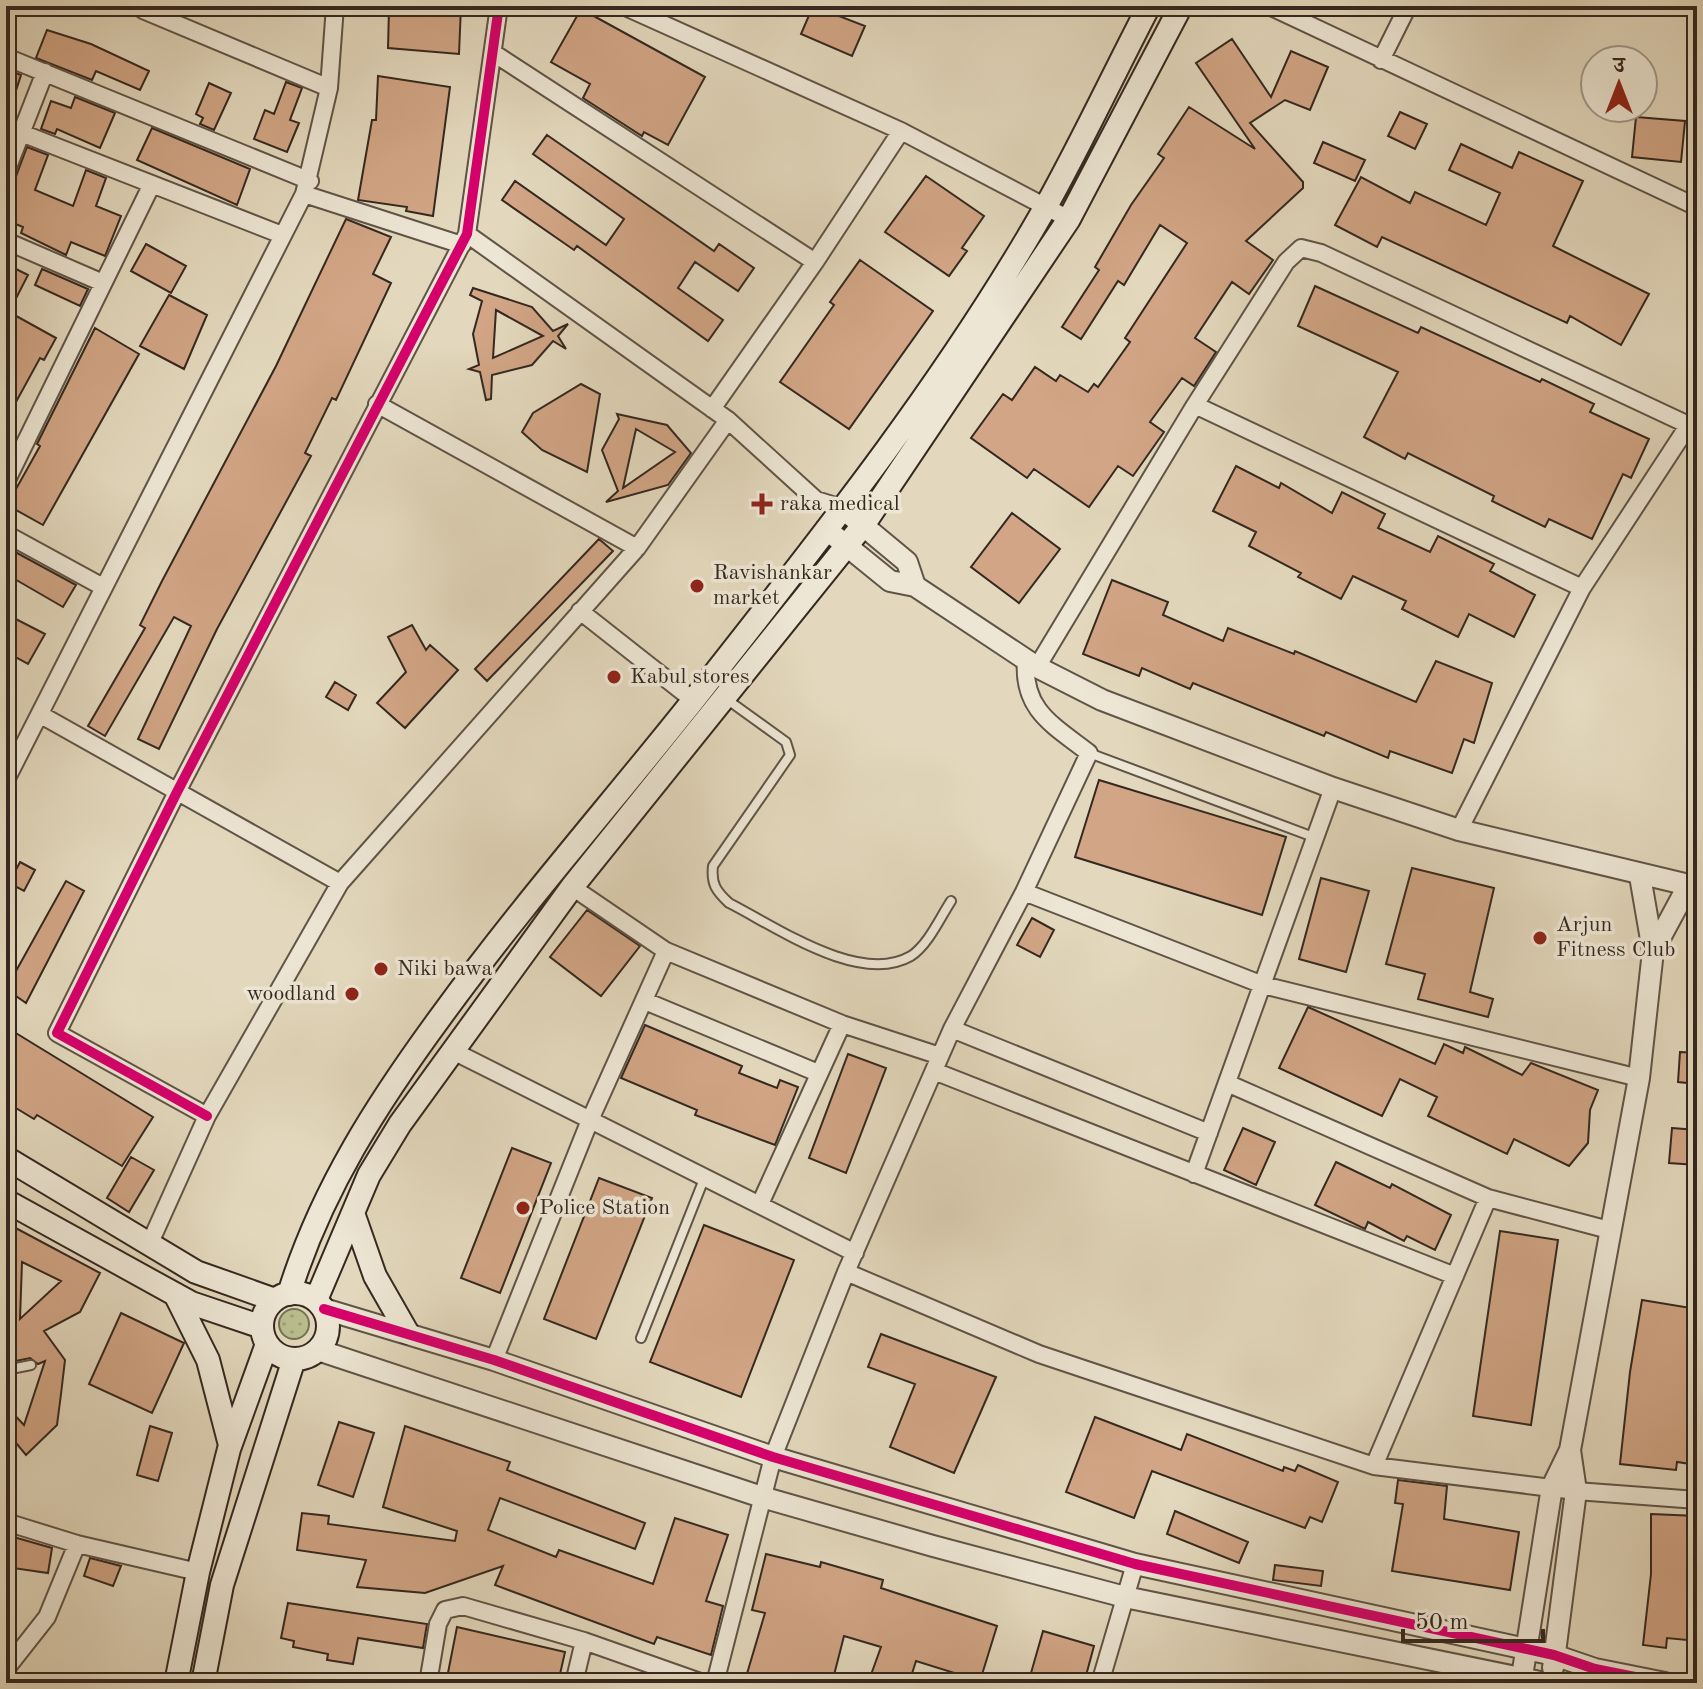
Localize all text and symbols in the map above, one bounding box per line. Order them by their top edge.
north arrow [1579,44,1659,124]
text: उ [1611,55,1626,77]
marker: raka medical [751,493,773,515]
place label: raka medical [780,493,900,515]
place label: Ravishankar market [713,562,832,609]
marker: Ravishankar market [688,577,706,595]
place label: Kabul stores [630,666,749,688]
marker: Kabul stores [605,668,623,686]
place label: Arjun Fitness Club [1556,914,1675,961]
marker: Arjun Fitness Club [1531,929,1549,947]
place label: Niki bawa [397,958,492,980]
marker: Niki bawa [372,960,390,978]
place label: woodland [247,983,336,1005]
marker: woodland [343,985,361,1003]
place label: Police Station [539,1197,670,1219]
marker: Police Station [514,1199,532,1217]
scale bar [1403,1593,1543,1643]
text: 50 m [1415,1611,1469,1635]

